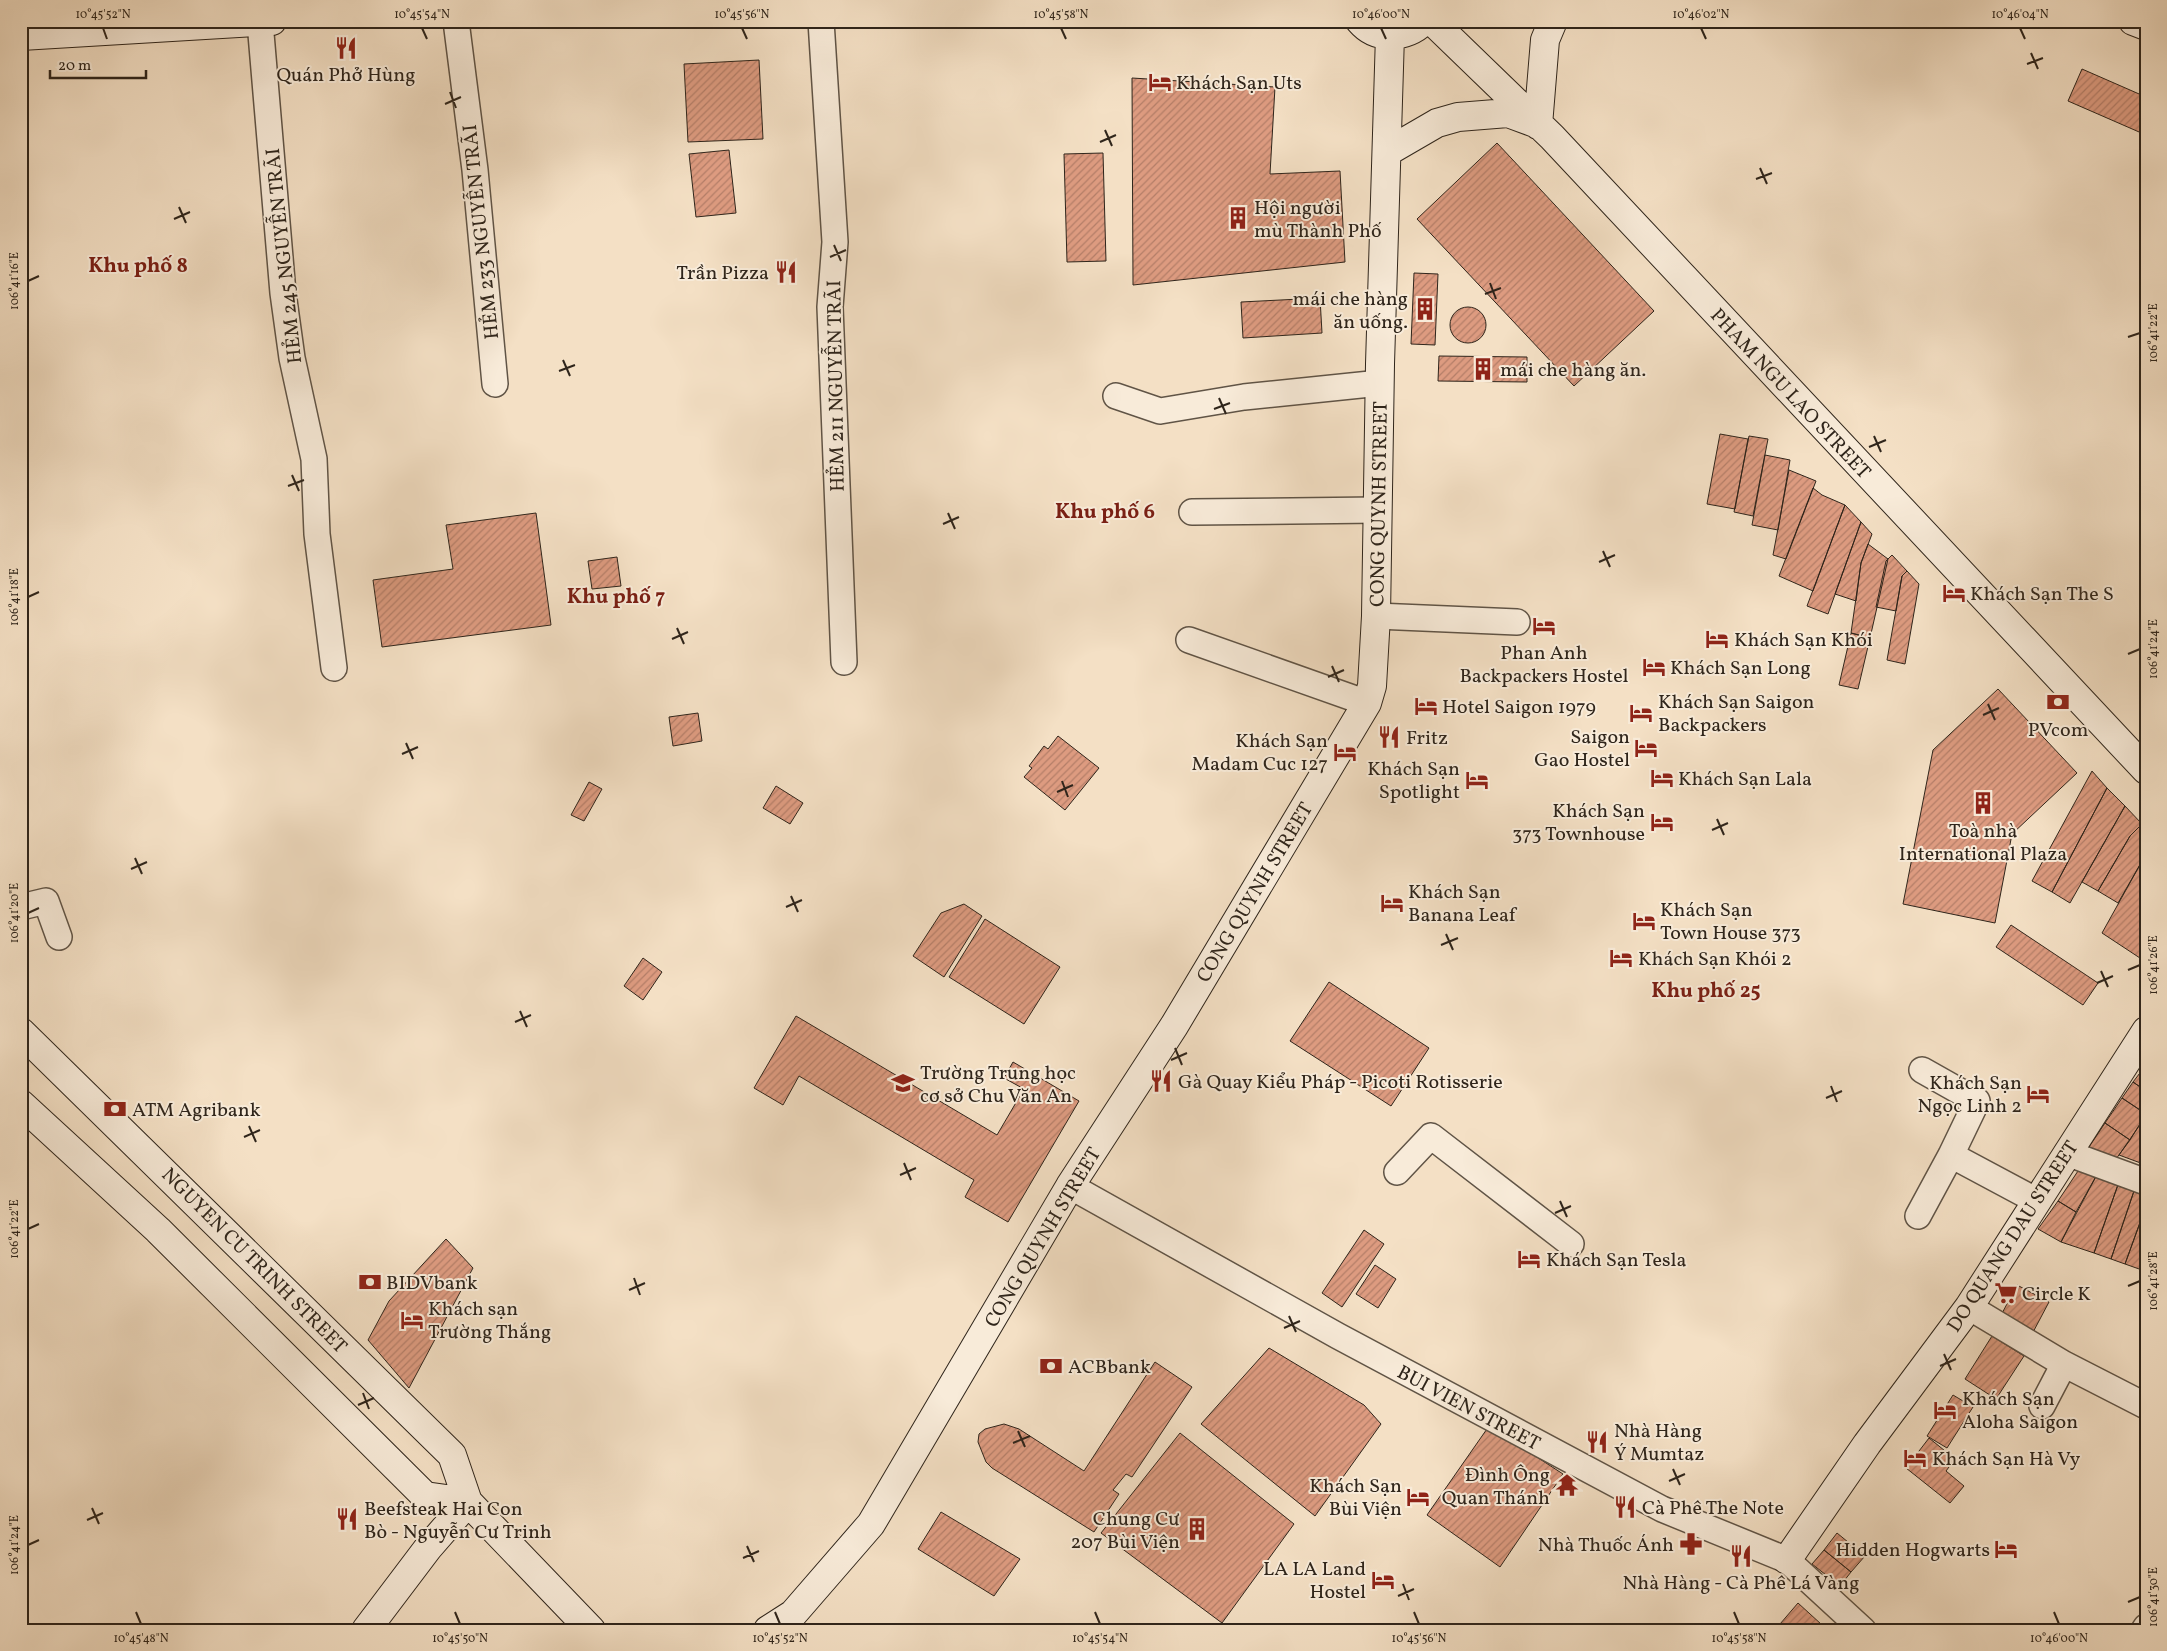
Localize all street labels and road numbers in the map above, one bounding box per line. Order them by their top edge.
street label: HẺM 233 NGUYỄN TRÃI [455,123,507,341]
street label: HẺM 245 NGUYỄN TRÃI [258,147,310,365]
street label: HẺM 211 NGUYỄN TRÃI [819,280,853,492]
street label: PHAM NGU LAO STREET [1703,303,1876,486]
street label: CONG QUYNH STREET [1364,401,1396,607]
street label: CONG QUYNH STREET [1191,797,1321,988]
street label: DO QUANG DAU STREET [1941,1135,2086,1338]
street label: CONG QUYNH STREET [979,1142,1109,1333]
street label: NGUYEN CU TRINH STREET [154,1162,353,1361]
street label: BUI VIEN STREET [1391,1359,1545,1458]

